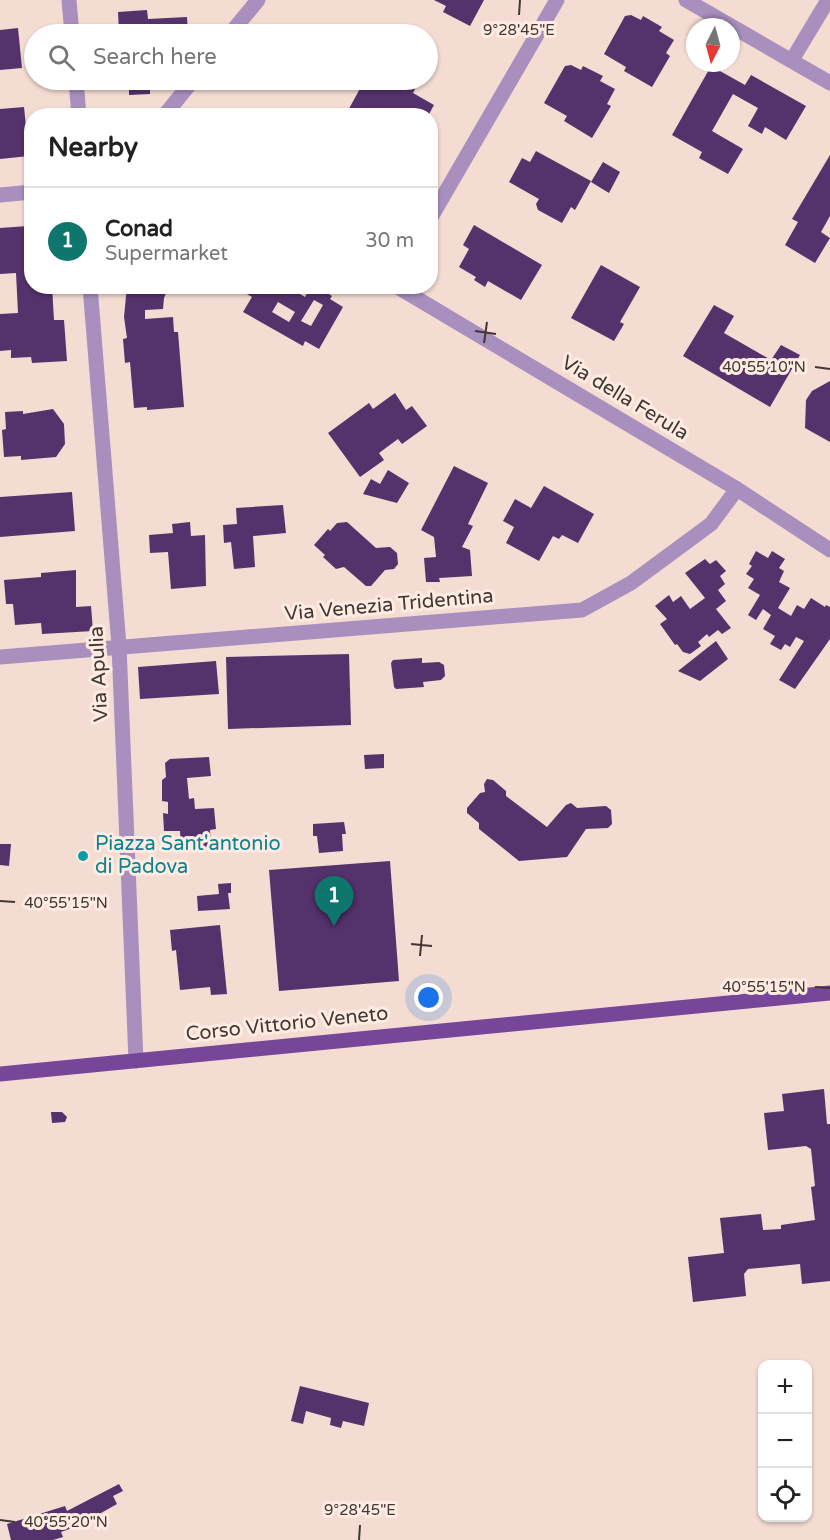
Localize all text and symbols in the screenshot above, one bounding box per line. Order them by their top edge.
north arrow [686,18,740,72]
text: 9°28'45"E [483,21,555,39]
search box [24,24,438,90]
icon: search [45,41,78,74]
text: Search here [93,44,217,70]
text: Nearby [48,132,138,163]
text: Conad [105,216,173,242]
text: 1 [61,229,74,253]
text: 30 m [365,229,414,253]
text: Supermarket [105,242,228,266]
street label: Via della Ferula [557,351,693,445]
text: 40°55'10"N [722,358,806,376]
street label: Via Venezia Tridentina [284,584,494,626]
street label: Via Apulia [85,625,113,723]
place label: Piazza Sant'antonio di Padova [95,832,281,879]
marker: Piazza Sant'antonio di Padova [76,849,90,863]
pin: 1 [314,876,354,926]
text: 40°55'15"N [24,894,108,912]
text: 40°55'15"N [722,978,806,996]
your location [414,983,443,1012]
street label: Corso Vittorio Veneto [185,1001,389,1047]
map controls [758,1360,812,1522]
button: + [758,1360,812,1414]
button: − [758,1414,812,1468]
button: locate [758,1468,812,1522]
text: 9°28'45"E [324,1501,396,1519]
text: 40°55'20"N [24,1513,108,1531]

